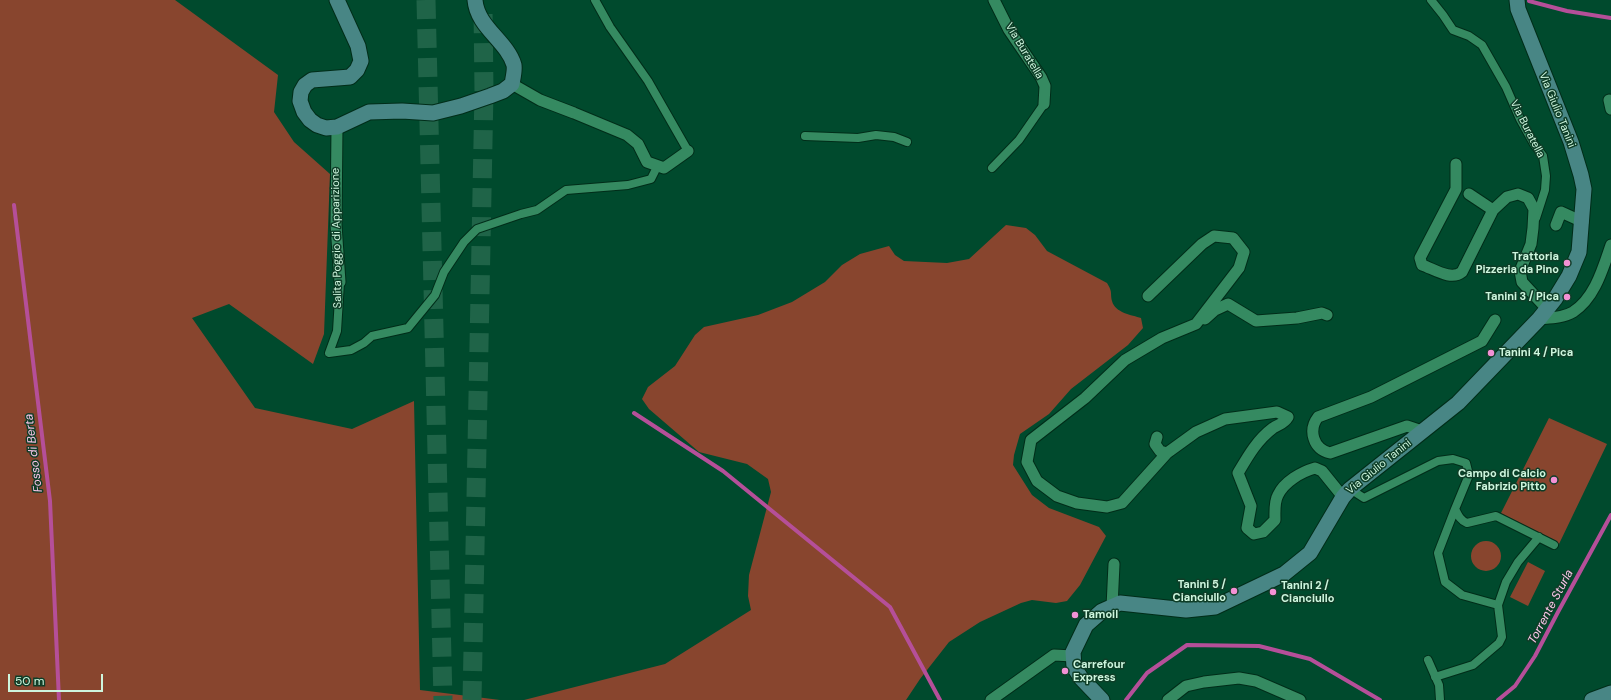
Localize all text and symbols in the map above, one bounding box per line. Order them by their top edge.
street label: Via Buratella [1002,21,1046,81]
street label: Via Giulio Tanini [1536,70,1578,150]
street label: Via Buratella [1507,98,1547,160]
street label: Salita Poggio di Apparizione [329,168,345,308]
place label: Trattoria Pizzeria da Pino [1476,250,1559,276]
marker: Trattoria Pizzeria da Pino [1562,258,1572,268]
place label: Tanini 3 / Pica [1485,290,1559,304]
marker: Tanini 3 / Pica [1562,292,1572,302]
place label: Tanini 4 / Pica [1499,346,1573,360]
marker: Tanini 4 / Pica [1486,348,1496,358]
water label: Fosso di Berta [22,413,46,493]
street label: Via Giulio Tanini [1344,437,1414,497]
place label: Campo di Calcio Fabrizio Pitto [1458,467,1546,493]
marker: Campo di Calcio Fabrizio Pitto [1549,475,1559,485]
water label: Torrente Sturla [1525,567,1577,647]
place label: Tanini 5 / Cianciullo [1173,578,1226,604]
place label: Tanini 2 / Cianciullo [1281,579,1334,605]
marker: Tanini 5 / Cianciullo [1229,586,1239,596]
marker: Tanini 2 / Cianciullo [1268,587,1278,597]
place label: Tamoil [1083,608,1118,622]
marker: Tamoil [1070,610,1080,620]
place label: Carrefour Express [1073,658,1125,684]
scale bar [10,666,105,692]
marker: Carrefour Express [1060,666,1070,676]
text: 50 m [15,673,44,689]

